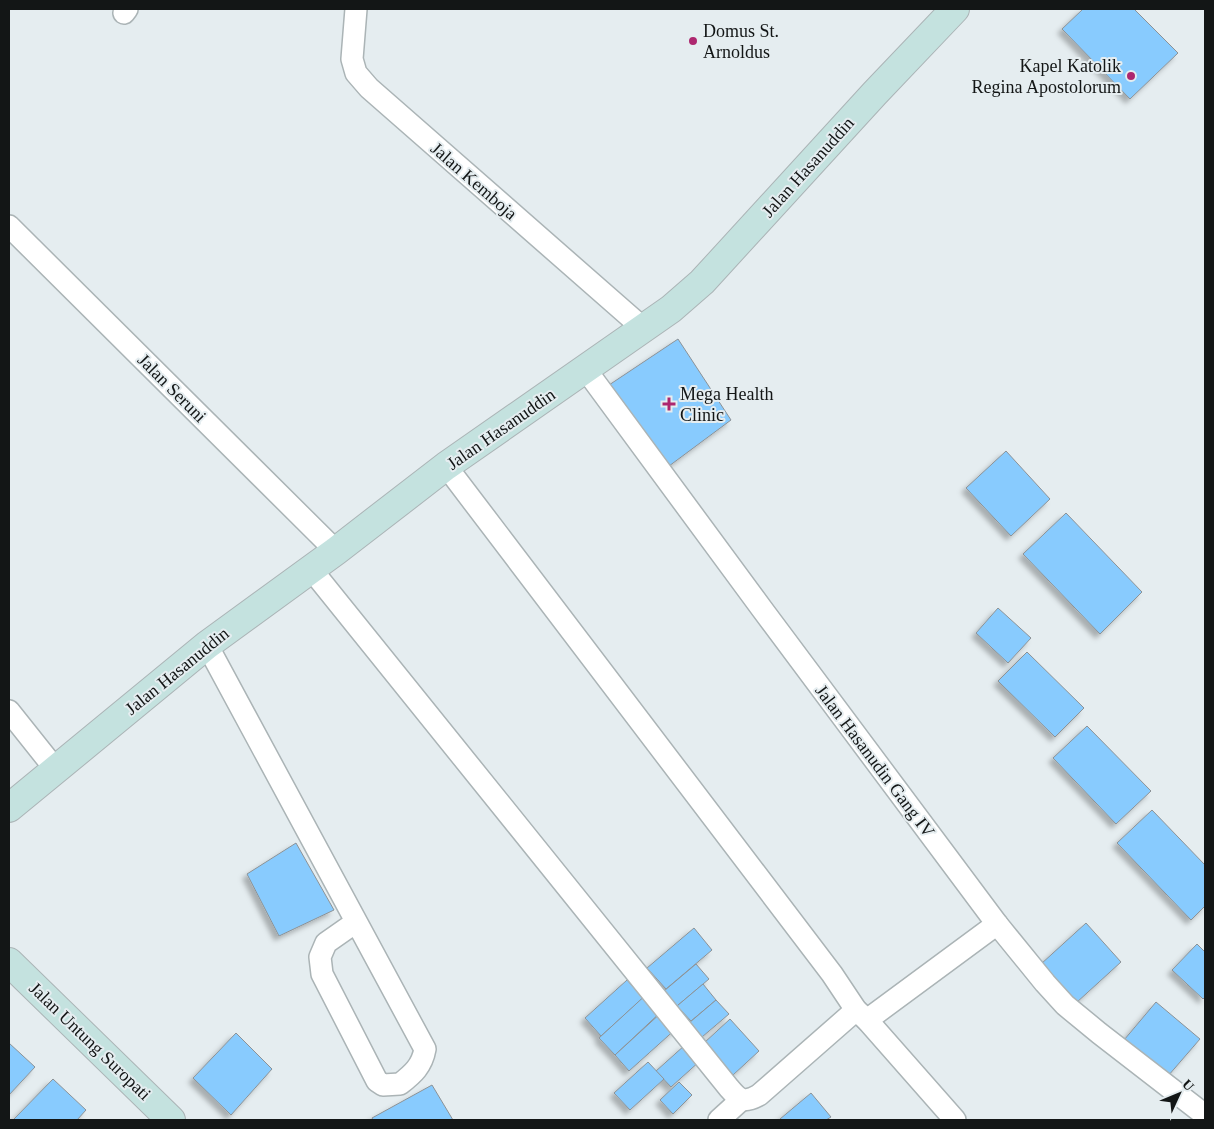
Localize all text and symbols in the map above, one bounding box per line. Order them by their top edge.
place label: Domus St. Arnoldus [703,21,779,62]
marker: Domus St. Arnoldus [687,35,699,47]
place label: Kapel Katolik Regina Apostolorum [972,56,1121,97]
marker: Kapel Katolik Regina Apostolorum [1125,70,1137,82]
street label: Jalan Hasanuddin [758,113,858,221]
street label: Jalan Kemboja [427,138,521,224]
street label: Jalan Seruni [134,350,210,426]
street label: Jalan Hasanuddin [443,384,559,474]
place label: Mega Health Clinic [680,384,773,425]
marker: Mega Health Clinic [662,397,676,411]
street label: Jalan Hasanuddin [121,623,233,719]
street label: Jalan Hasanudin Gang IV [811,681,939,841]
street label: Jalan Untung Suropati [25,978,155,1104]
north arrow [1154,1069,1204,1119]
text: U [1179,1076,1197,1094]

